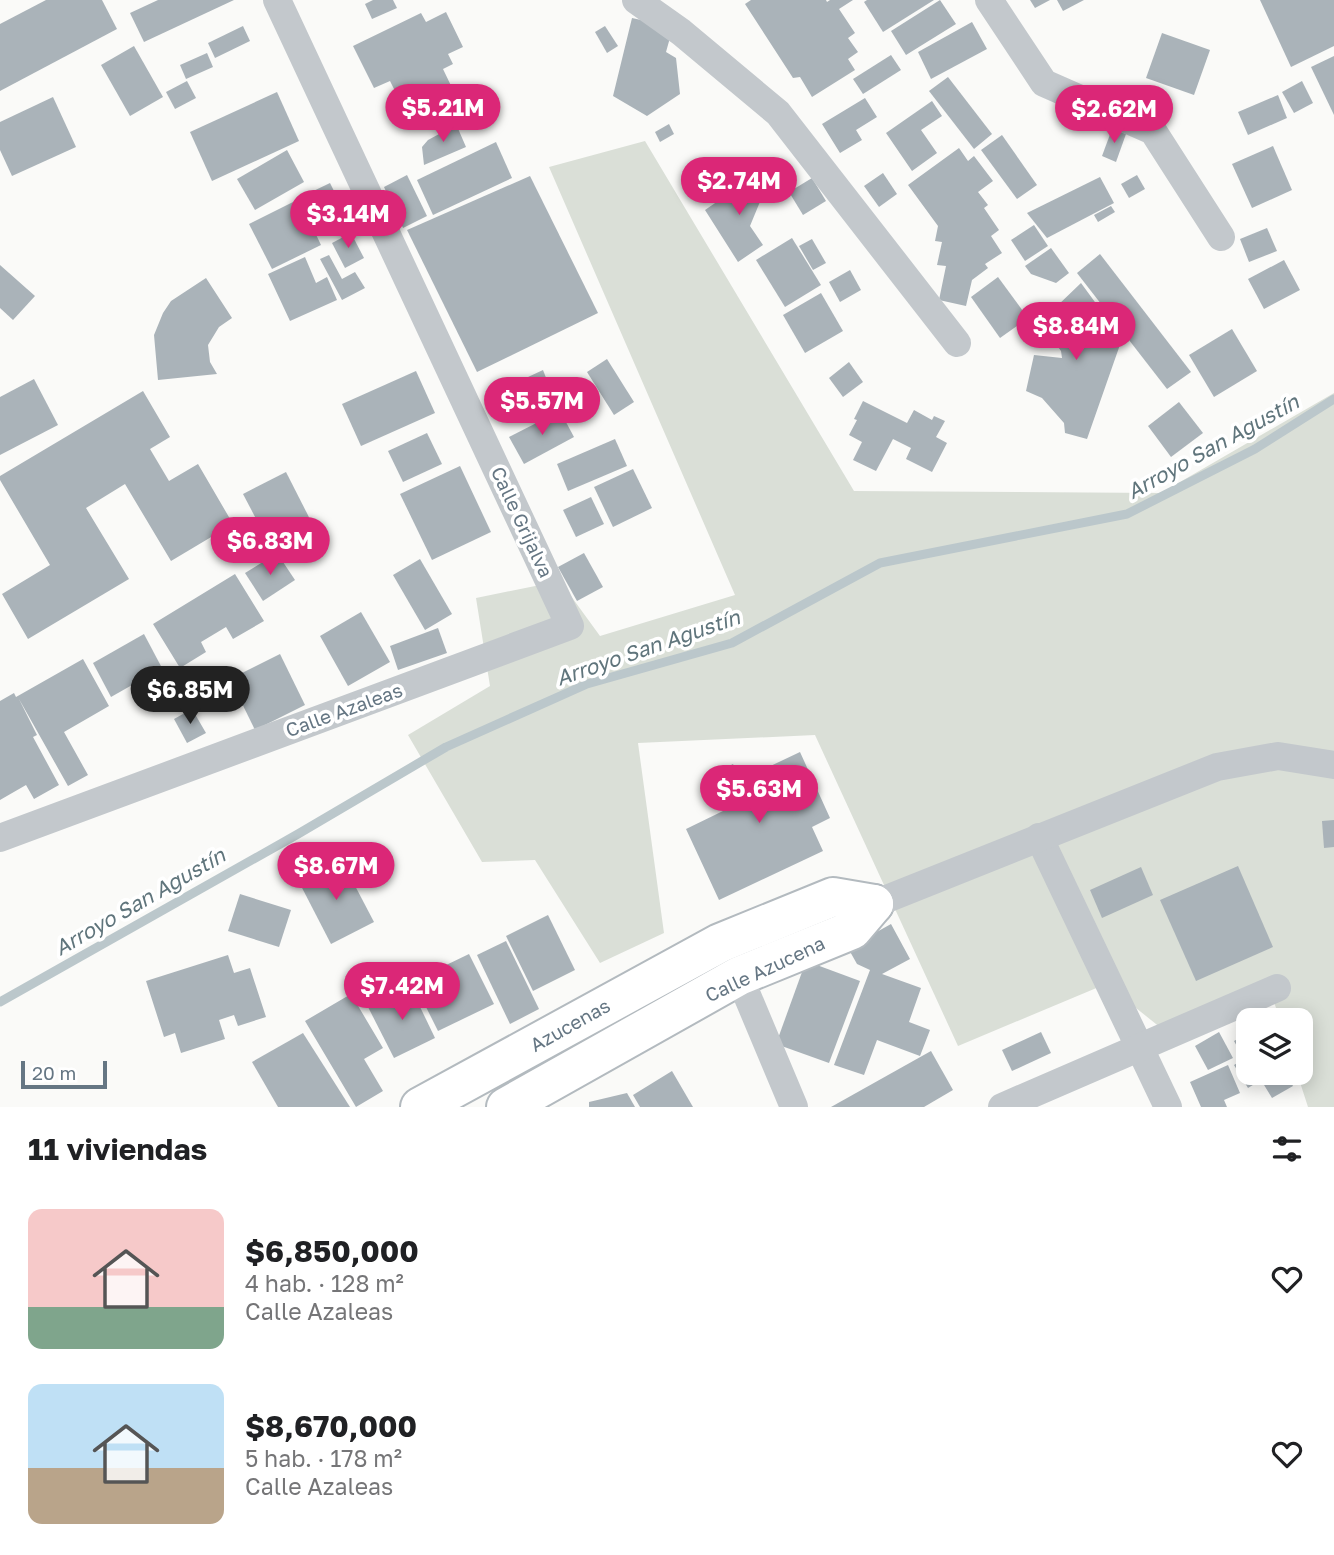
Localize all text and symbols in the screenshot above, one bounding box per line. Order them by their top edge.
pin: $5.21M [386,85,500,144]
pin: $2.62M [1057,86,1171,145]
text: $5.21M [401,93,485,121]
text: $2.62M [1071,94,1157,122]
pin: $2.74M [682,158,796,217]
text: $2.74M [697,166,781,194]
pin: $3.14M [291,190,405,250]
text: $3.14M [306,199,390,227]
pin: $8.84M [1019,302,1133,362]
text: $8.84M [1032,311,1120,339]
pin: $5.57M [485,378,599,437]
text: $5.57M [500,386,584,414]
water label: Arroyo San Agustín [1122,388,1304,504]
street label: Calle Grijalva [487,463,558,581]
pin: $6.83M [213,518,327,577]
text: $6.83M [227,526,313,554]
water label: Arroyo San Agustín [552,603,744,691]
pin: $6.85M [133,666,247,726]
text: $6.85M [147,675,233,703]
street label: Calle Azaleas [282,678,405,741]
pin: $5.63M [702,766,816,825]
text: $5.63M [716,774,802,802]
water label: Arroyo San Agustín [50,841,230,961]
pin: $8.67M [279,842,393,902]
text: $8.67M [293,851,379,879]
street label: Calle Azucena [701,931,828,1006]
pin: $7.42M [345,962,459,1022]
text: $7.42M [360,971,444,999]
street label: Azucenas [526,993,614,1056]
map controls [1236,1008,1313,1085]
button: layers [1236,1008,1313,1085]
scale bar [21,1058,107,1090]
text: 20 m [32,1061,76,1084]
icon: filters [1268,1130,1306,1168]
text: 11 viviendas [28,1131,207,1167]
text: $6,850,000 [245,1233,419,1269]
icon: home [84,1237,168,1321]
icon: heart [1268,1260,1306,1298]
text: 4 hab. · 128 m² [245,1269,404,1297]
text: Calle Azaleas [245,1297,393,1325]
text: $8,670,000 [245,1408,417,1444]
icon: home [84,1412,168,1496]
icon: heart [1268,1435,1306,1473]
text: 5 hab. · 178 m² [245,1444,402,1472]
text: Calle Azaleas [245,1472,393,1500]

